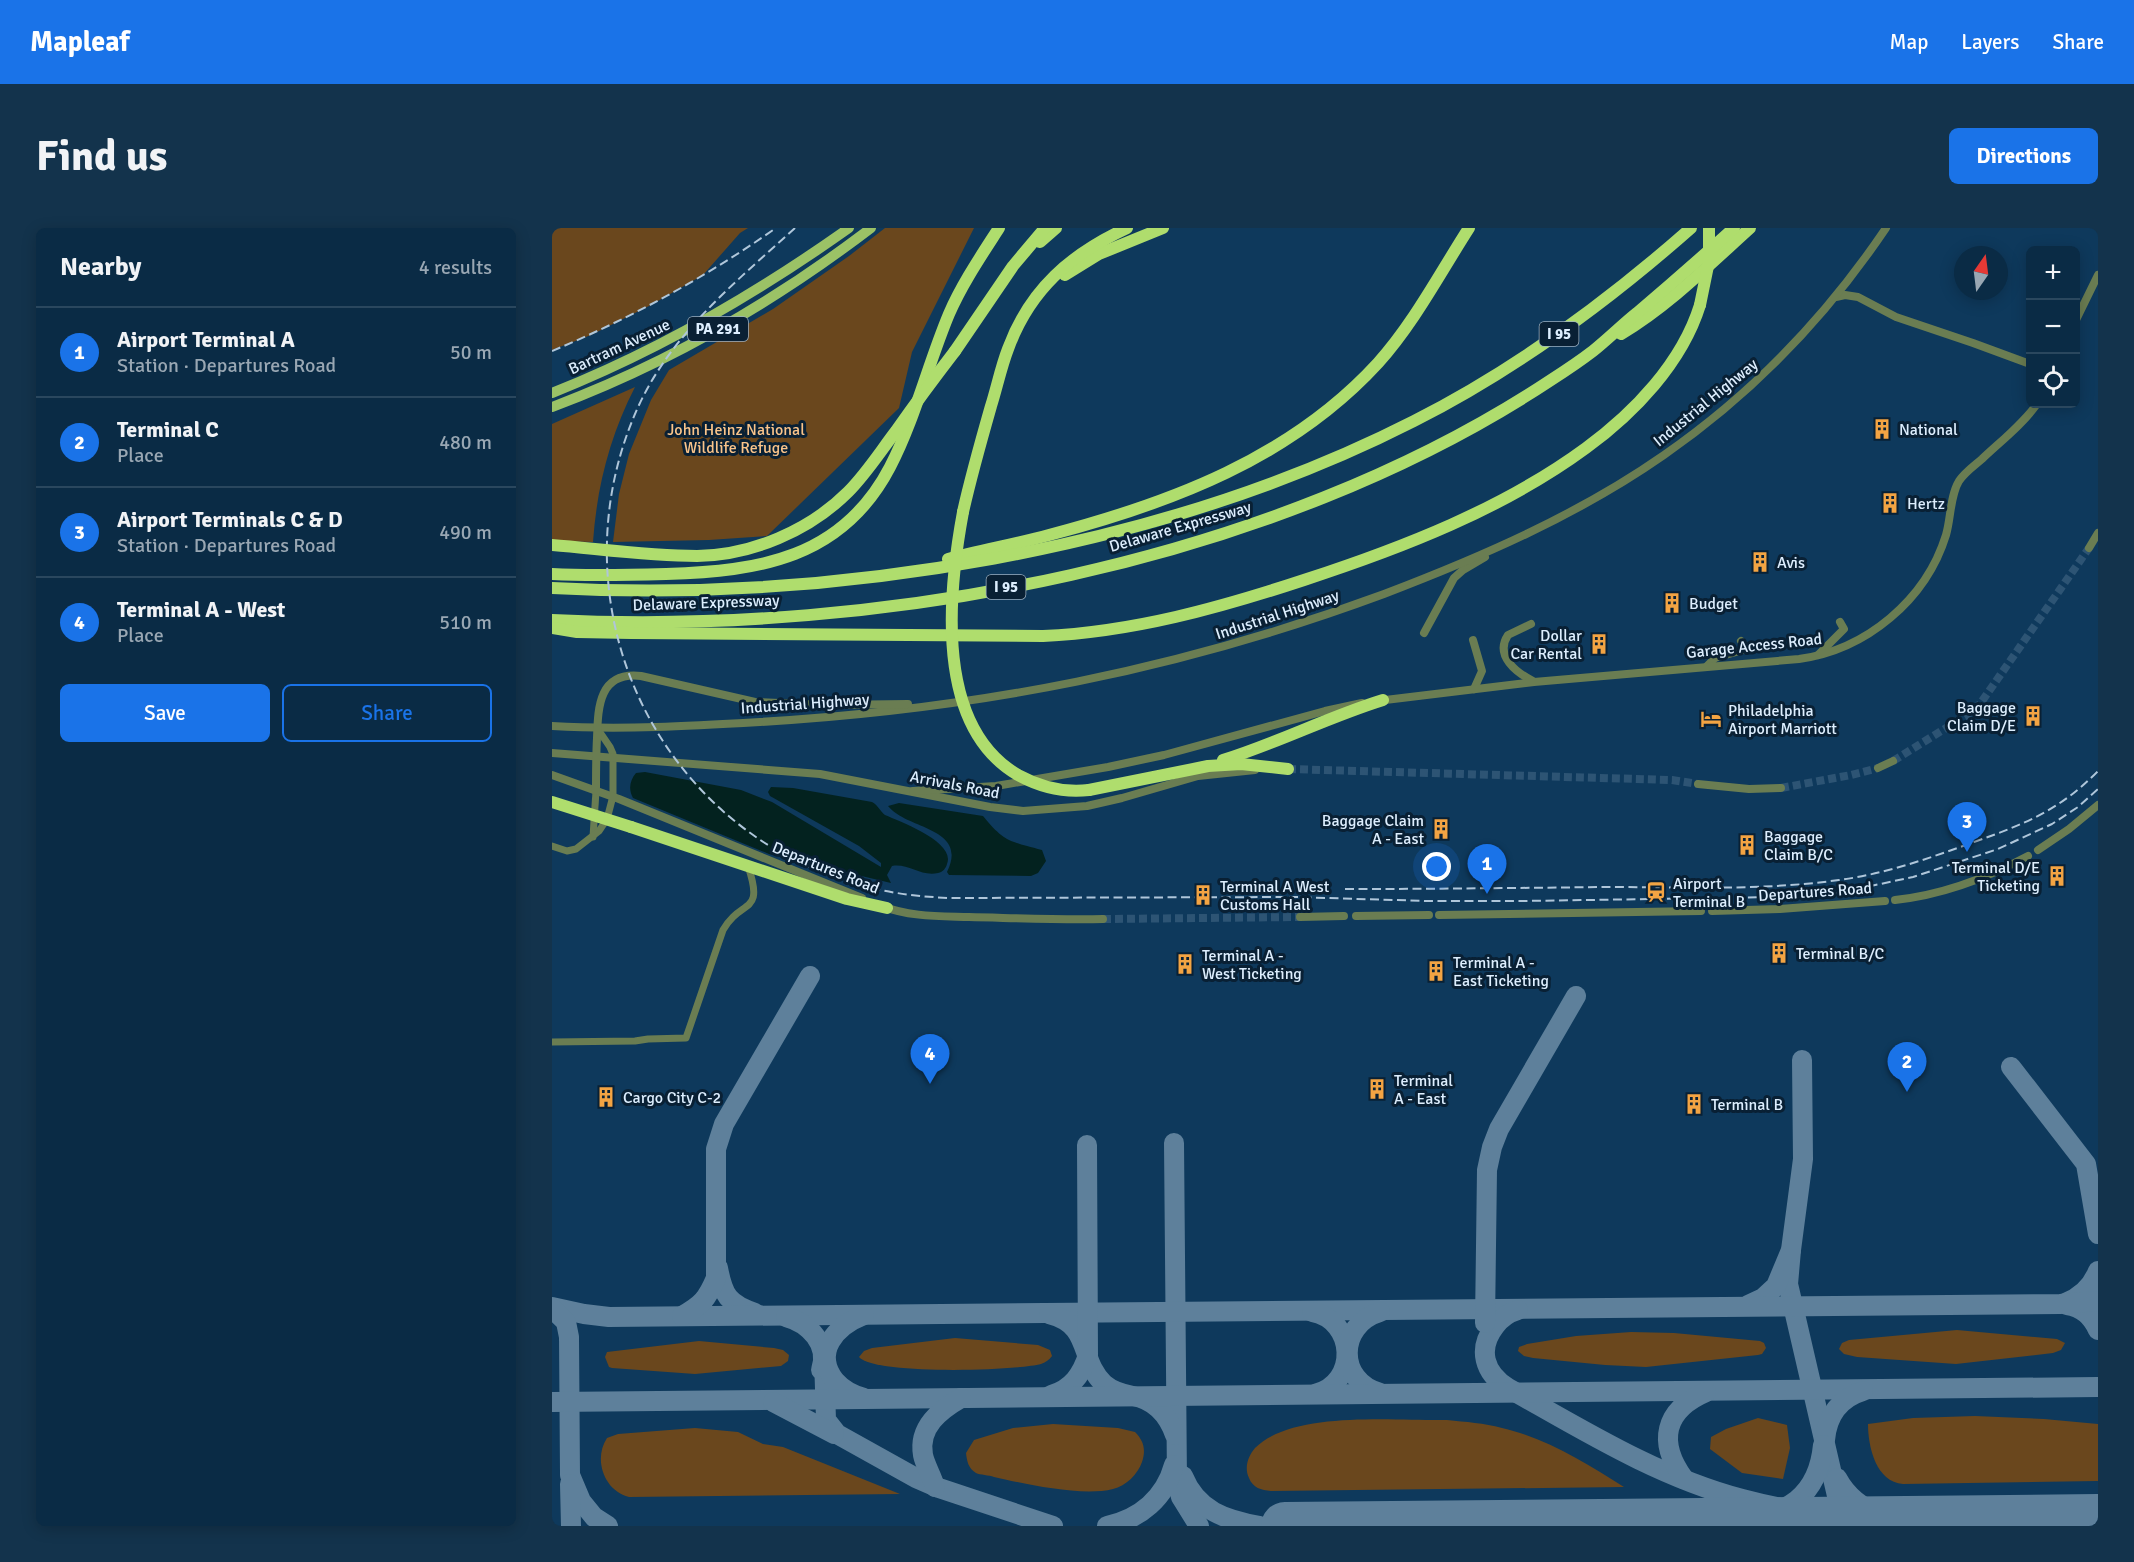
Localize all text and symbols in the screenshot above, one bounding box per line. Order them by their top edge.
text: Mapleaf [30,25,130,59]
text: Map [1890,29,1928,55]
text: Layers [1961,29,2019,55]
text: Share [2052,29,2104,55]
button: Directions [1949,128,2098,184]
text: Find us [36,131,167,182]
north arrow [1954,246,2008,300]
map controls [2026,246,2080,408]
button: + [2026,246,2080,300]
text: Nearby [60,251,141,283]
text: 4 results [419,255,492,280]
button: − [2026,300,2080,354]
street label: Bartram Avenue [565,315,673,379]
road number: PA 291 [688,317,748,341]
road number: I 95 [1540,322,1578,346]
text: Airport Terminal A [117,326,295,353]
text: 1 [74,340,85,365]
text: 50 m [450,340,492,365]
text: Station · Departures Road [117,353,336,378]
street label: Industrial Highway [1649,354,1762,451]
button: locate [2026,354,2080,408]
text: Terminal C [117,416,219,443]
building icon: National [1870,417,1894,441]
park label: John Heinz National Wildlife Refuge [667,420,805,458]
place label: National [1899,420,1958,440]
text: 2 [74,430,85,455]
text: 480 m [439,430,492,455]
text: Place [117,443,164,468]
building icon: Hertz [1878,491,1902,515]
place label: Hertz [1907,494,1945,514]
street label: Delaware Expressway [1107,497,1254,557]
text: Airport Terminals C & D [117,506,343,533]
text: 3 [74,520,85,545]
text: 490 m [439,520,492,545]
text: Station · Departures Road [117,533,336,558]
building icon: Avis [1748,550,1772,574]
place label: Avis [1777,553,1805,573]
road number: I 95 [986,575,1026,599]
street label: Industrial Highway [1213,585,1342,644]
street label: Delaware Expressway [632,590,780,616]
building icon: Budget [1660,591,1684,615]
place label: Budget [1689,594,1738,614]
text: Terminal A - West [117,596,285,623]
text: 4 [74,610,85,635]
text: 510 m [439,610,492,635]
text: Place [117,623,164,648]
place label: Dollar Car Rental [1510,626,1582,664]
street label: Garage Access Road [1685,629,1823,663]
building icon: Dollar Car Rental [1587,632,1611,656]
button: Save [60,684,270,742]
button: Share [282,684,492,742]
street label: Industrial Highway [740,689,871,718]
place label: Baggage Claim D/E [1947,698,2016,736]
place label: Philadelphia Airport Marriott [1728,701,1837,739]
building icon: Baggage Claim D/E [2021,704,2045,728]
hotel icon: Philadelphia Airport Marriott [1699,707,1723,731]
street label: Arrivals Road [908,766,1001,803]
pin: 3 [1948,802,1986,852]
place label: Baggage Claim A - East [1322,811,1424,849]
building icon: Baggage Claim A - East [1429,817,1453,841]
place label: Baggage Claim B/C [1764,827,1833,865]
building icon: Baggage Claim B/C [1735,833,1759,857]
street label: Departures Road [769,837,882,899]
pin: 1 [1468,844,1506,894]
your location [1422,852,1451,881]
place label: Terminal D/E Ticketing [1952,858,2040,896]
building icon: Terminal D/E Ticketing [2045,864,2069,888]
place label: Airport Terminal B [1673,874,1745,912]
place label: Terminal A West Customs Hall [1220,877,1330,915]
street label: Departures Road [1758,878,1873,906]
station icon: Airport Terminal B [1644,880,1668,904]
building icon: Terminal A West Customs Hall [1191,883,1215,907]
building icon: Terminal B/C [1767,941,1791,965]
place label: Terminal B/C [1796,944,1885,964]
place label: Terminal A - West Ticketing [1202,946,1302,984]
building icon: Terminal A - West Ticketing [1173,952,1197,976]
place label: Terminal A - East Ticketing [1453,953,1549,991]
building icon: Terminal A - East Ticketing [1424,959,1448,983]
pin: 4 [910,1034,950,1084]
pin: 2 [1888,1042,1926,1092]
place label: Terminal A - East [1394,1071,1453,1109]
building icon: Terminal A - East [1365,1077,1389,1101]
building icon: Cargo City C-2 [594,1085,618,1109]
place label: Cargo City C-2 [623,1088,721,1108]
building icon: Terminal B [1682,1092,1706,1116]
place label: Terminal B [1711,1095,1783,1115]

